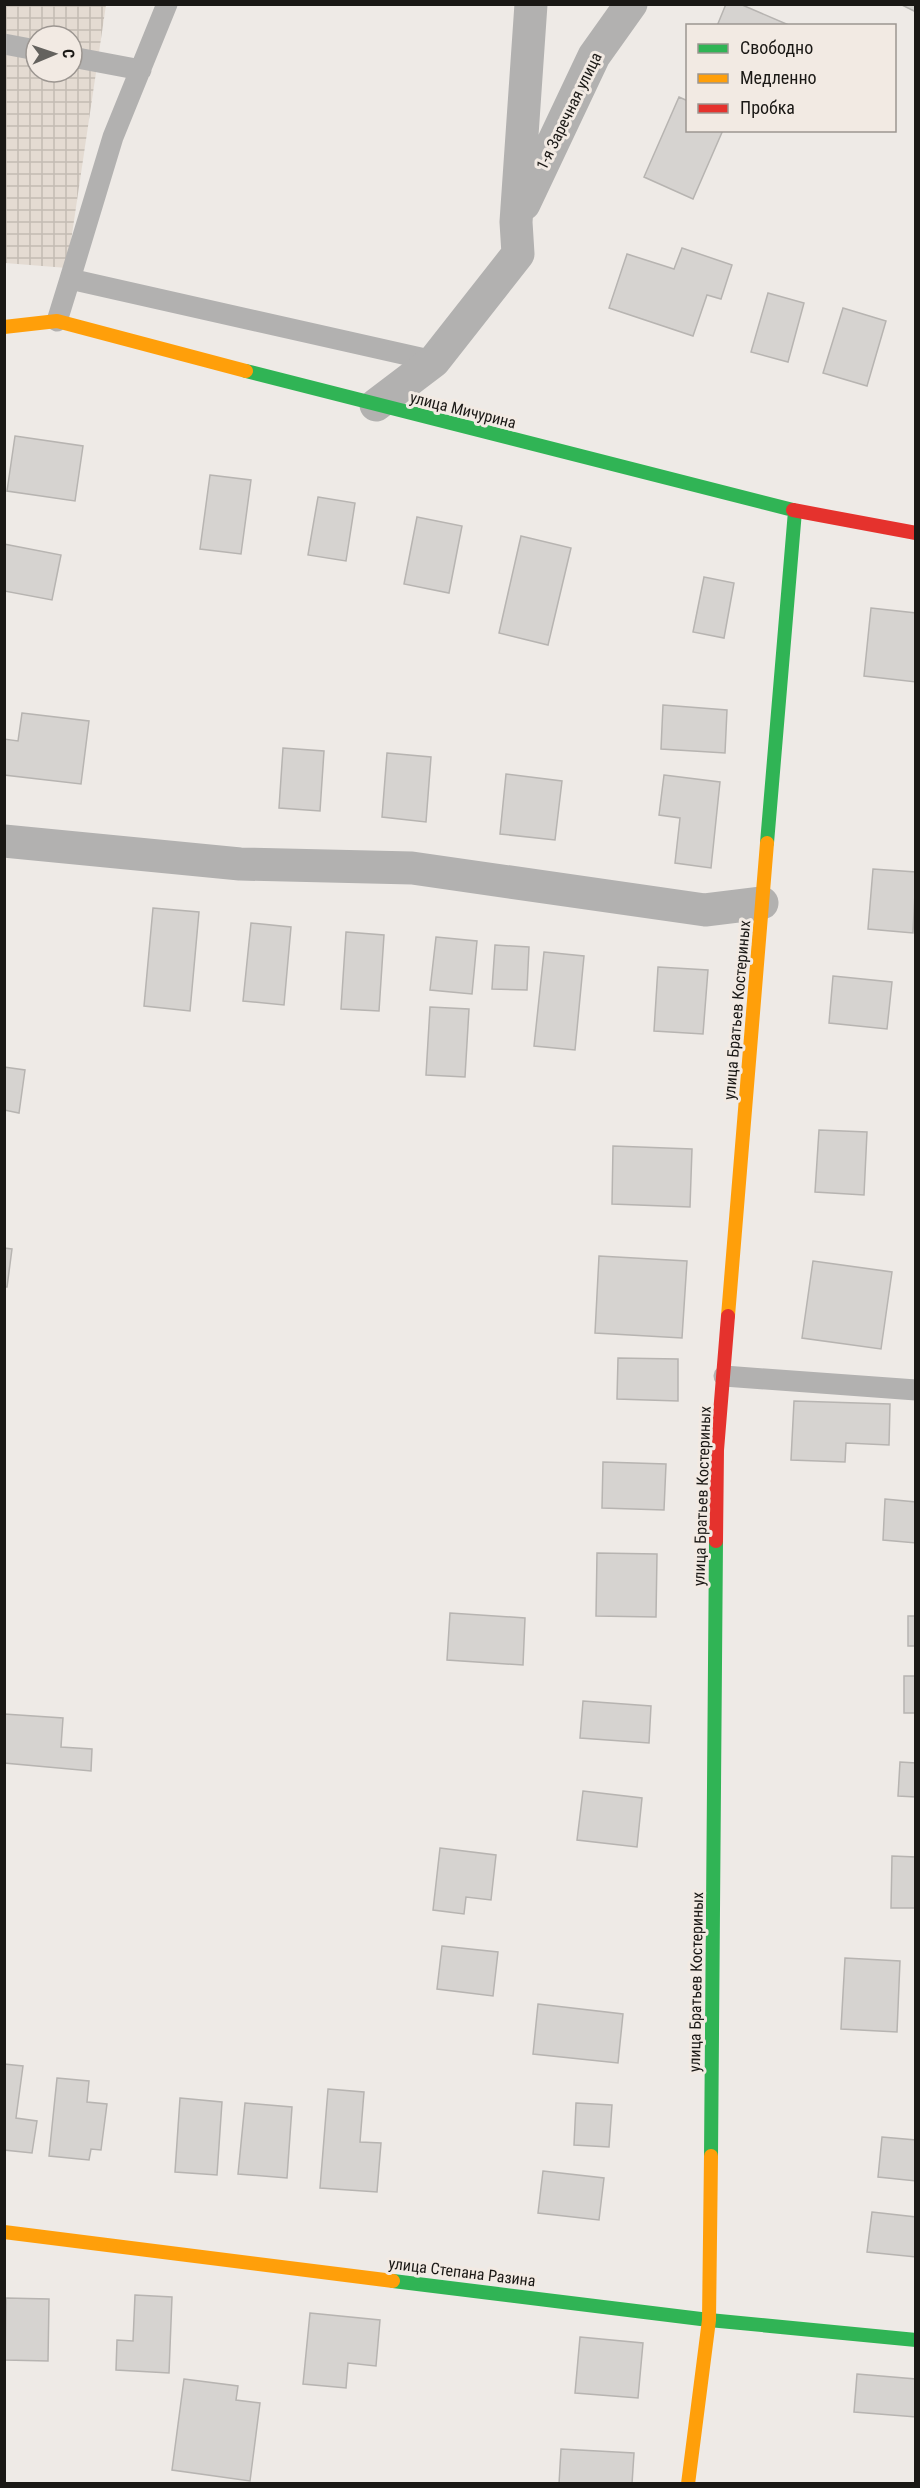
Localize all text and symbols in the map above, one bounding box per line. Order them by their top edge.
north arrow [24,24,84,84]
legend [686,24,896,132]
text: Свободно [740,37,813,58]
text: С [59,49,78,58]
street label: 1-я Заречная улица [532,49,606,173]
text: Медленно [740,67,817,88]
text: Пробка [740,97,795,118]
street label: улица Мичурина [408,388,518,432]
street label: улица Братьев Костериных [720,919,754,1101]
street label: улица Братьев Костериных [689,1406,715,1586]
street label: улица Братьев Костериных [685,1892,707,2072]
street label: улица Степана Разина [387,2254,537,2290]

